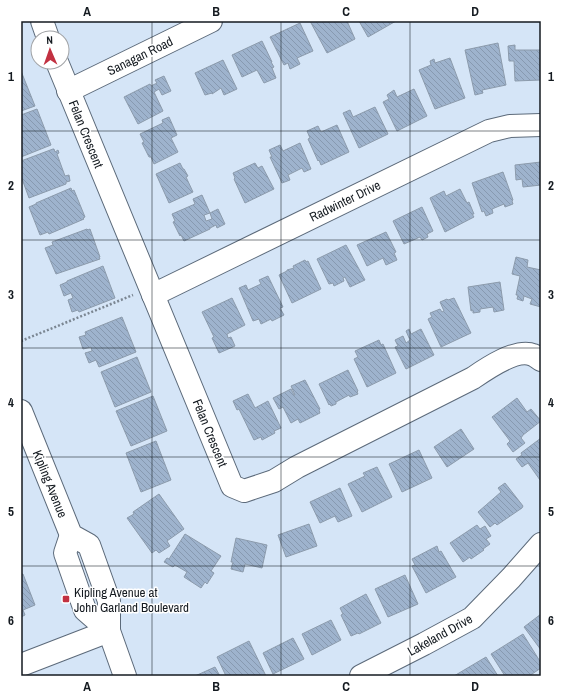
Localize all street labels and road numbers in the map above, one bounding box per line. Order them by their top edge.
street label: Sanagan Road [104,33,176,79]
street label: Felan Crescent [65,98,107,170]
street label: Radwinter Drive [307,176,383,226]
street label: Felan Crescent [189,397,231,469]
street label: Kipling Avenue [29,448,71,520]
street label: Lakeland Drive [405,610,476,660]

